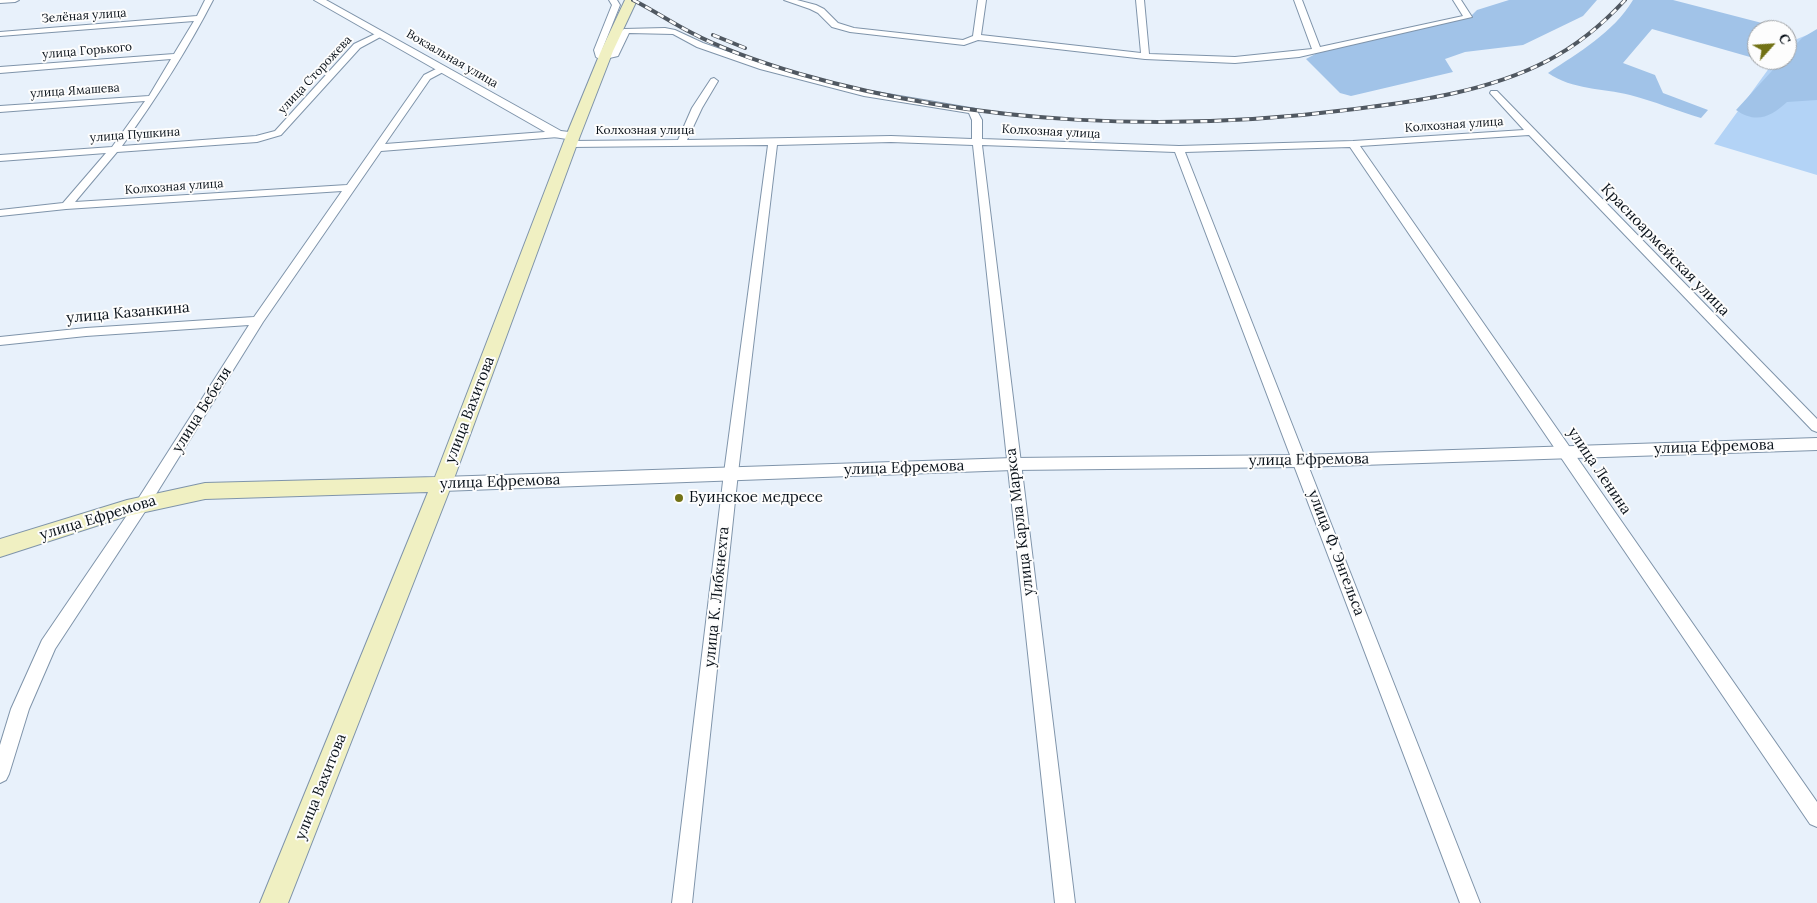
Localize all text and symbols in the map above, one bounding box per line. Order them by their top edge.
street label: Зелёная улица [41,6,127,26]
north arrow [1747,20,1797,70]
street label: Вокзальная улица [404,27,500,91]
text: С [1774,31,1795,47]
street label: улица Сторожева [275,33,355,117]
street label: улица Горького [41,40,133,62]
street label: улица Ямашева [30,81,120,101]
street label: Колхозная улица [1404,114,1504,136]
street label: Колхозная улица [1001,122,1101,142]
street label: Колхозная улица [596,124,694,138]
street label: улица Пушкина [89,125,181,145]
street label: Колхозная улица [124,176,224,198]
street label: Красноармейская улица [1597,180,1733,320]
street label: улица Казанкина [66,299,190,327]
street label: улица Вахитова [441,354,499,466]
street label: улица Бебеля [168,364,236,456]
street label: улица Ленина [1563,424,1635,518]
street label: улица Ефремова [1653,436,1775,458]
street label: улица Карла Маркса [1002,447,1038,597]
street label: улица Ефремова [1249,450,1369,470]
street label: улица Ефремова [843,457,965,479]
street label: улица Ефремова [439,471,561,493]
street label: улица Ф. Энгельса [1304,488,1368,618]
place label: Буинское медресе [689,489,823,507]
street label: улица Ефремова [38,492,158,544]
marker: Буинское медресе [673,492,685,504]
street label: улица К. Либкнехта [701,526,733,668]
street label: улица Вахитова [291,731,351,843]

